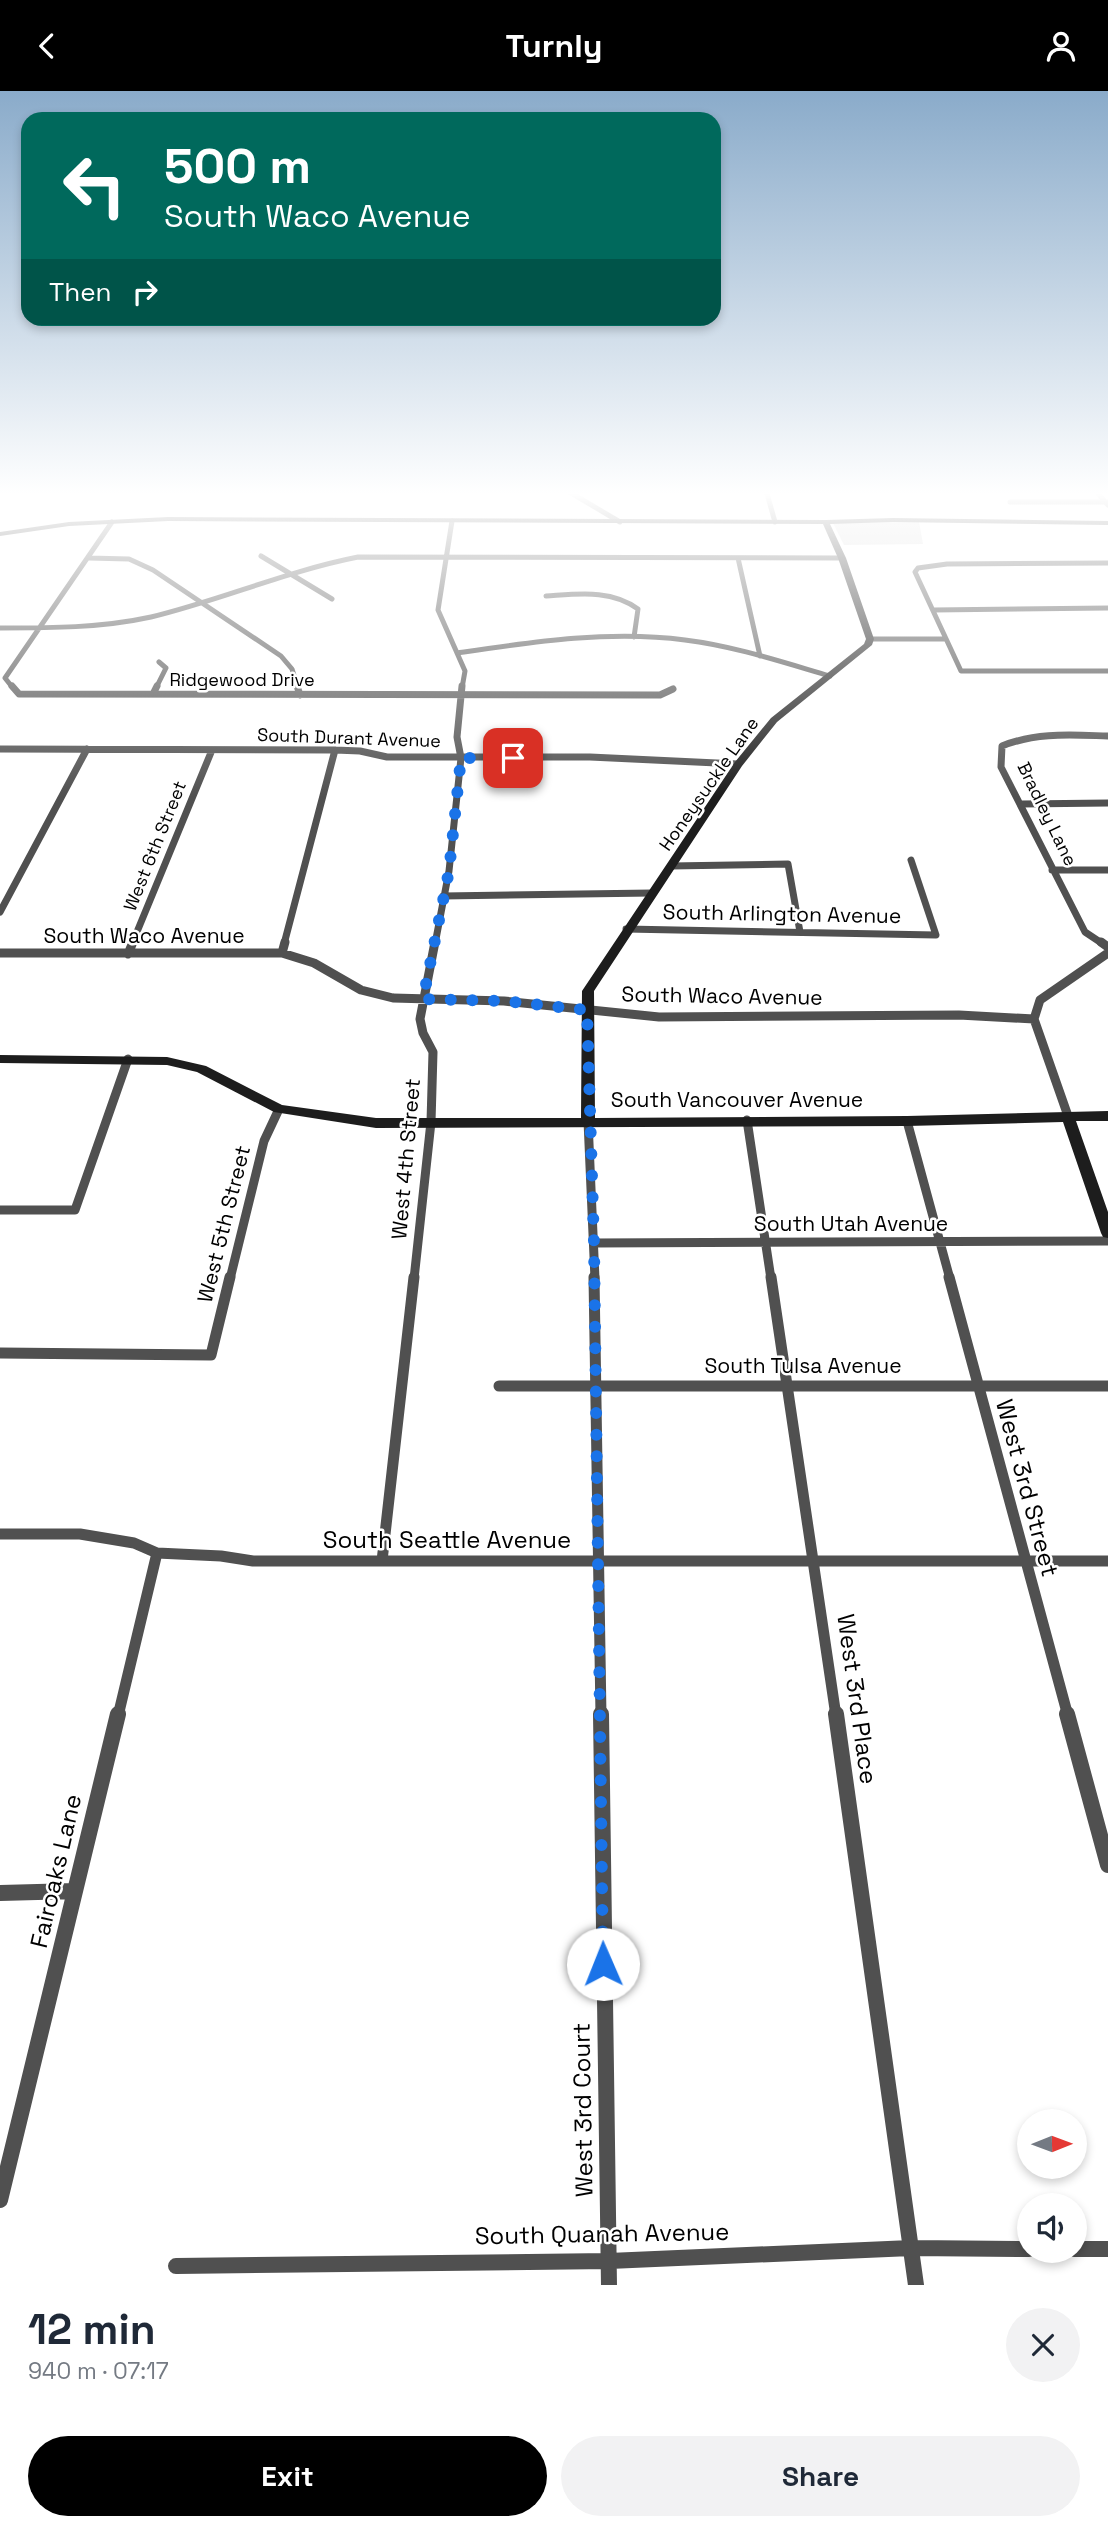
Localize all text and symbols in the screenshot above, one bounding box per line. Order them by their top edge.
text: Turnly [506,26,602,66]
icon: back [28,27,66,65]
icon: person [1042,27,1080,65]
text: 500 m [164,135,311,197]
icon: left [49,140,140,231]
text: South Waco Avenue [164,196,471,236]
icon: right [126,273,164,311]
text: Then [49,275,112,309]
street label: Ridgewood Drive [169,668,315,691]
street label: Honeysuckle Lane [654,712,763,855]
street label: South Durant Avenue [257,723,441,752]
pin [483,728,543,788]
icon: arrive [494,739,532,777]
street label: Bradley Lane [1012,758,1082,869]
street label: West 6th Street [118,777,191,914]
street label: South Arlington Avenue [663,898,902,929]
street label: South Waco Avenue [43,922,245,949]
street label: South Waco Avenue [621,980,823,1011]
street label: West 4th Street [385,1077,426,1241]
street label: South Vancouver Avenue [611,1086,863,1113]
street label: West 5th Street [191,1142,256,1305]
street label: South Utah Avenue [754,1210,948,1237]
street label: South Tulsa Avenue [704,1352,902,1379]
street label: West 3rd Street [989,1396,1066,1580]
street label: South Seattle Avenue [323,1524,571,1555]
street label: West 3rd Place [830,1612,885,1786]
street label: Fairoaks Lane [23,1791,88,1951]
position arrow [566,1927,640,2001]
street label: West 3rd Court [565,2023,600,2197]
north arrow [1017,2109,1087,2179]
map controls [1017,2109,1087,2263]
button: sound [1017,2193,1087,2263]
street label: South Quanah Avenue [474,2216,730,2251]
text: 12 min [28,2303,156,2356]
button: close [1006,2308,1080,2382]
text: 940 m · 07:17 [28,2356,169,2386]
button: Exit [28,2436,547,2516]
button: Share [561,2436,1080,2516]

